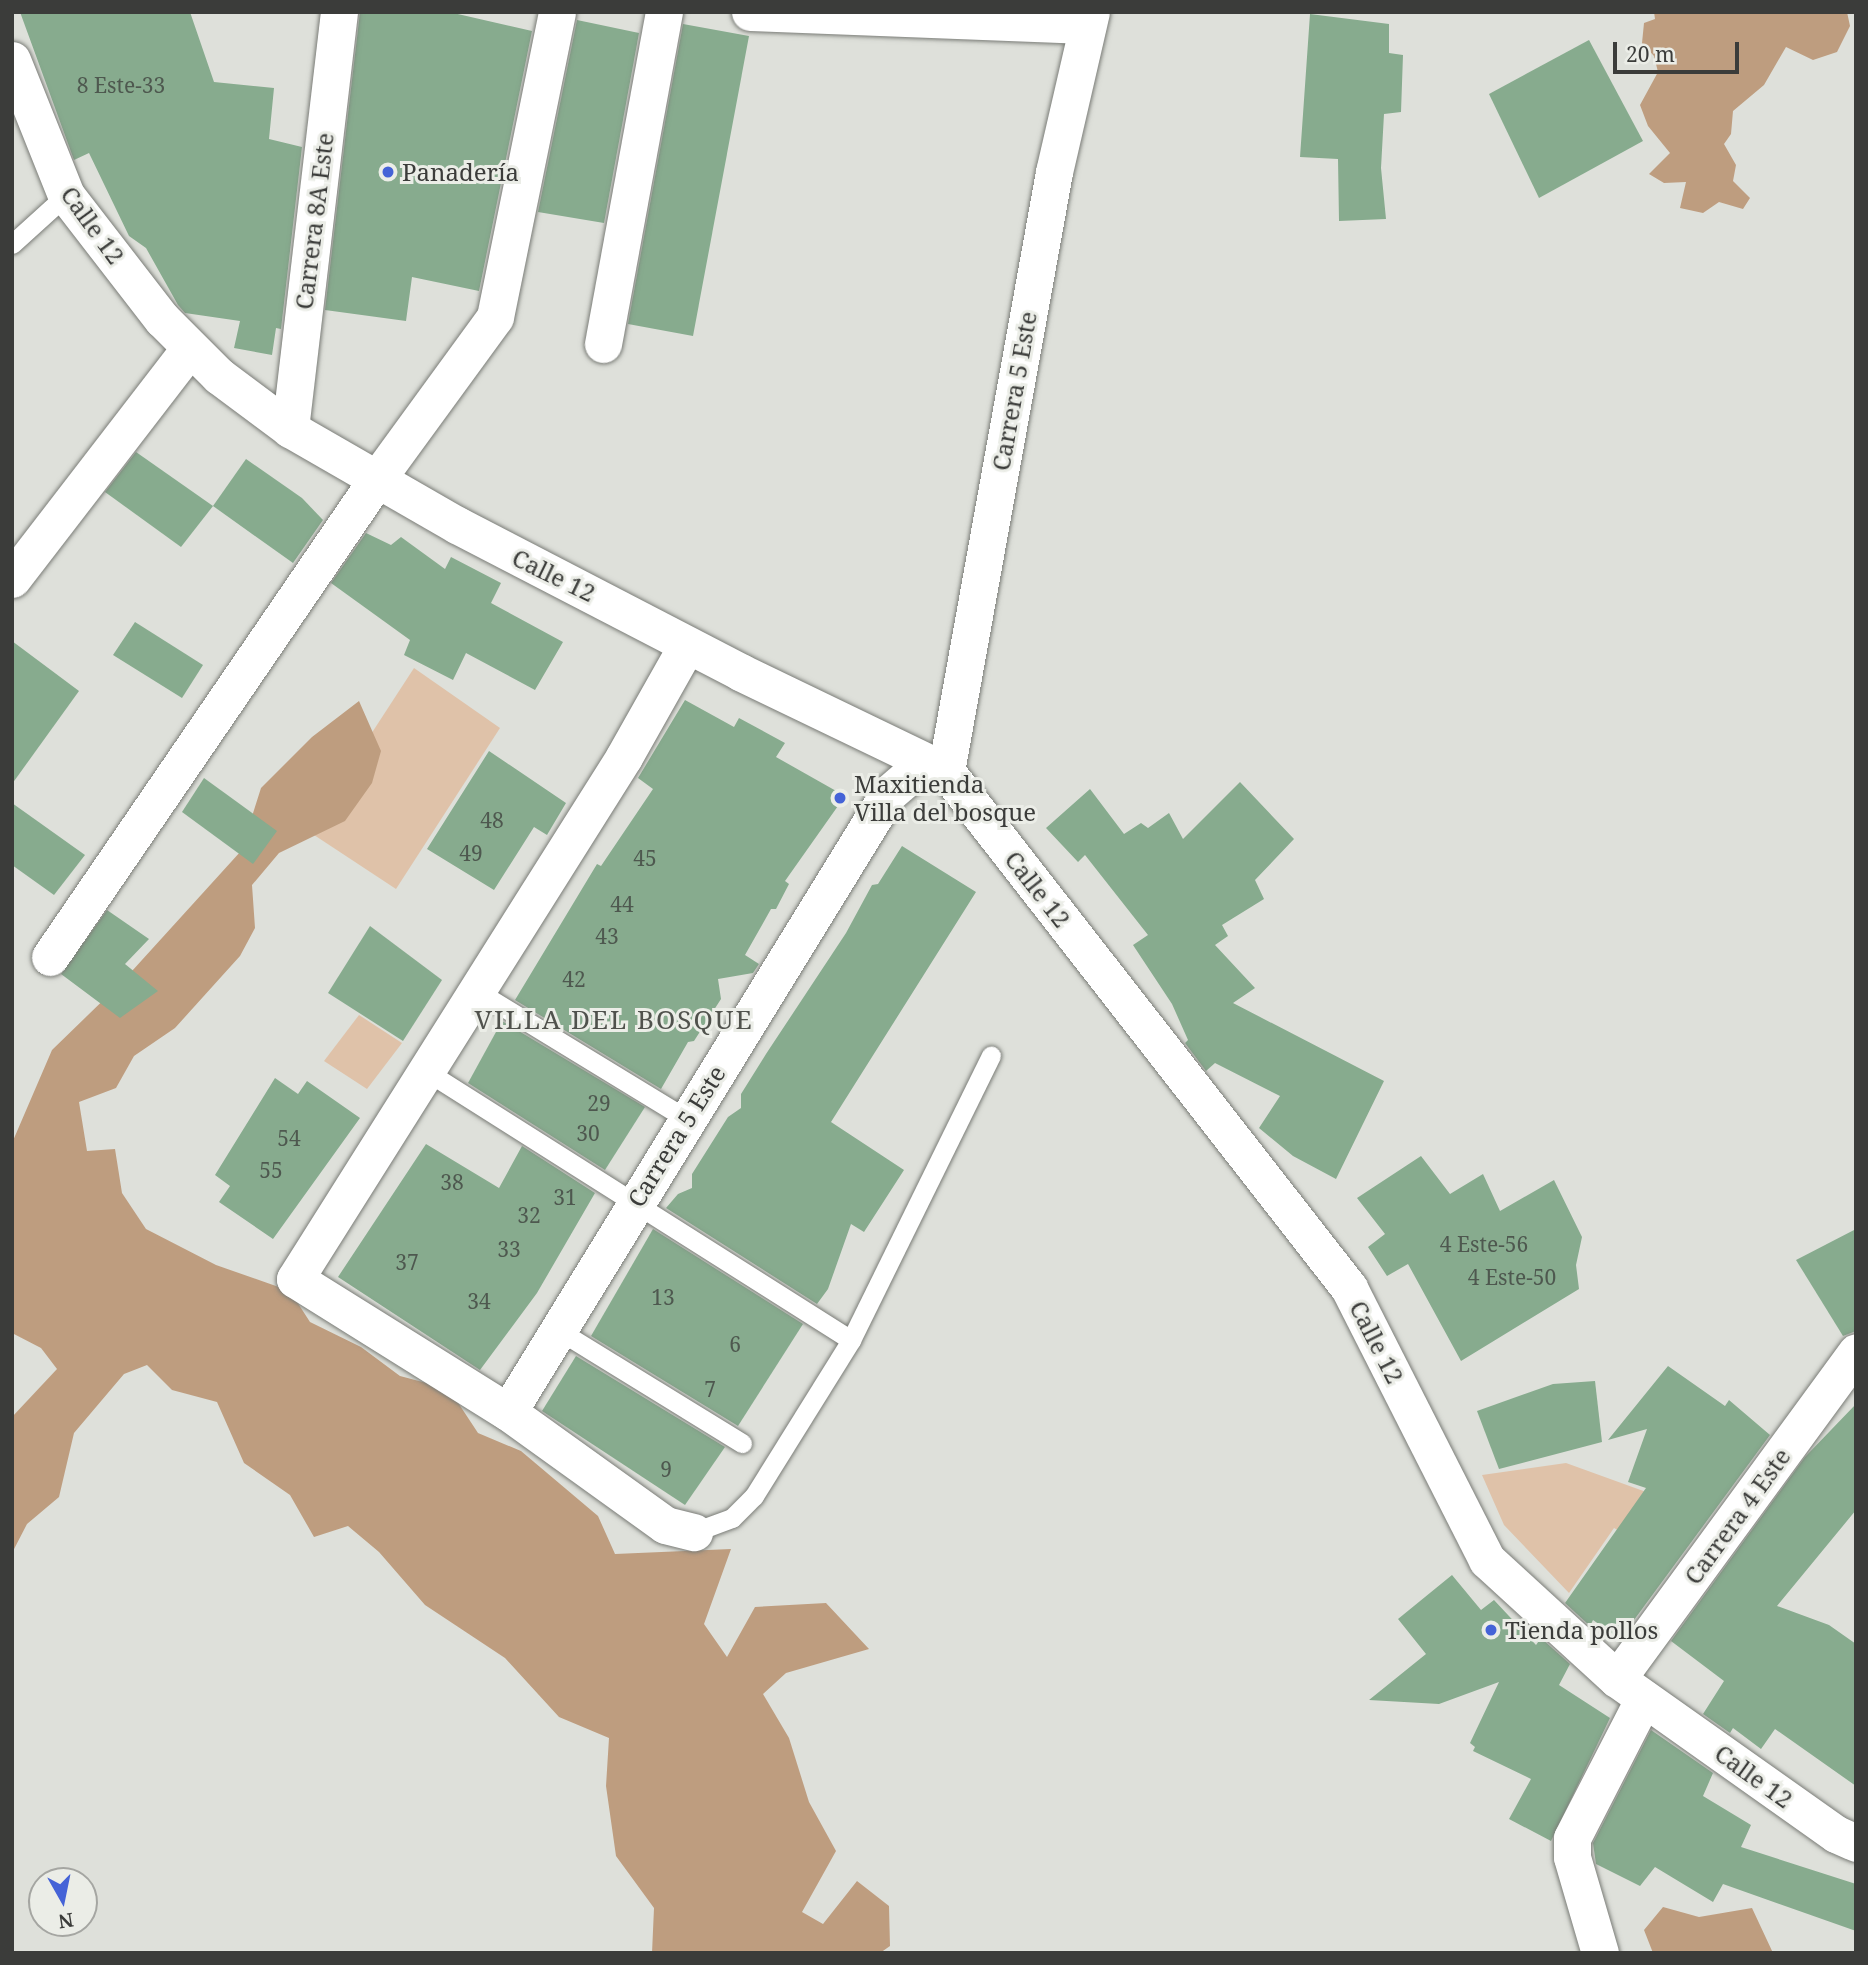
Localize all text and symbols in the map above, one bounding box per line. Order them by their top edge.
scale bar [1616,28,1742,72]
text: 20 m [1626,40,1675,68]
house number: 8 Este-33 [77,72,165,98]
street label: Carrera 8A Este [289,131,339,311]
place label: Panadería [402,158,519,186]
marker: Panadería [380,164,396,180]
street label: Calle 12 [55,181,131,269]
street label: Carrera 5 Este [986,309,1042,473]
street label: Calle 12 [508,543,600,607]
place label: Maxitienda Villa del bosque [854,770,1036,826]
marker: Maxitienda Villa del bosque [832,790,848,806]
house number: 48 [480,807,504,833]
house number: 49 [459,840,483,866]
house number: 45 [633,845,657,871]
street label: Calle 12 [999,845,1077,933]
house number: 44 [610,891,634,917]
house number: 43 [595,923,619,949]
house number: 42 [562,966,586,992]
district label: VILLA DEL BOSQUE [476,1004,752,1036]
street label: Carrera 5 Este [621,1060,731,1212]
house number: 29 [587,1090,611,1116]
house number: 30 [576,1120,600,1146]
house number: 54 [277,1125,301,1151]
house number: 55 [259,1157,283,1183]
house number: 38 [440,1169,464,1195]
house number: 31 [553,1184,577,1210]
house number: 32 [517,1202,541,1228]
house number: 4 Este-56 [1440,1231,1528,1257]
house number: 33 [497,1236,521,1262]
house number: 37 [395,1249,419,1275]
house number: 4 Este-50 [1468,1264,1556,1290]
house number: 13 [651,1284,675,1310]
house number: 34 [467,1288,491,1314]
street label: Calle 12 [1344,1296,1410,1388]
house number: 6 [729,1331,741,1357]
house number: 7 [704,1376,716,1402]
street label: Carrera 4 Este [1678,1442,1796,1590]
house number: 9 [660,1456,672,1482]
place label: Tienda pollos [1505,1616,1658,1644]
marker: Tienda pollos [1483,1622,1499,1638]
street label: Calle 12 [1710,1738,1798,1814]
north arrow [28,1867,98,1937]
text: N [57,1907,75,1935]

